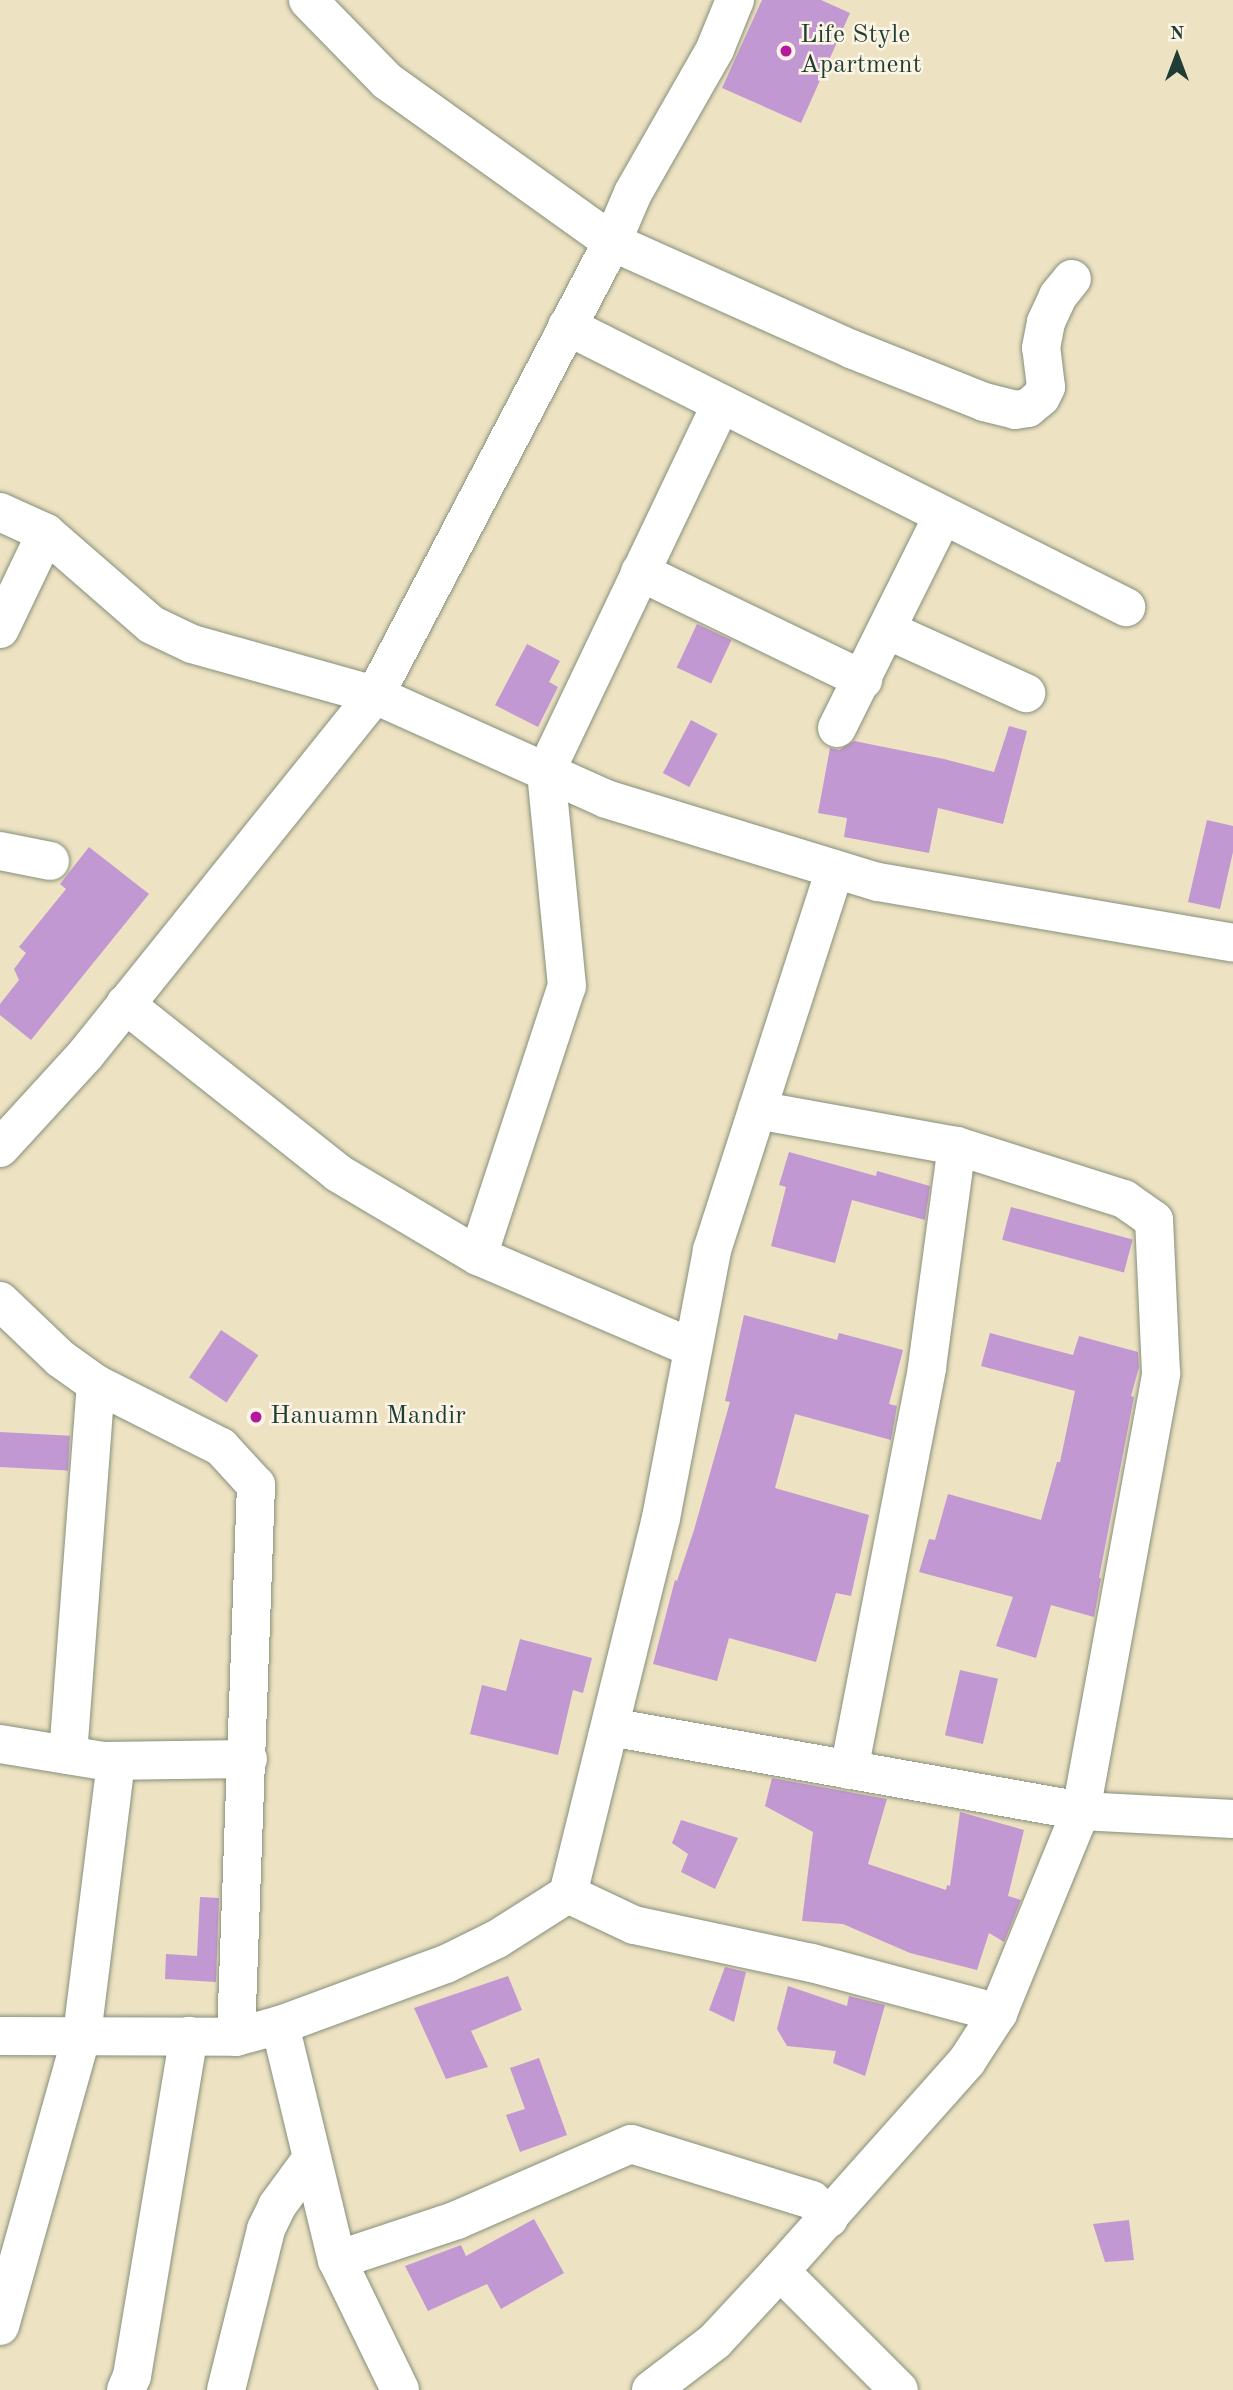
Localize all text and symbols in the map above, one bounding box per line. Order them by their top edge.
place label: Life Style Apartment [800,20,922,82]
north arrow [1142,21,1212,91]
text: N [1170,25,1184,44]
marker: Life Style Apartment [778,43,794,59]
place label: Hanuamn Mandir [270,1401,466,1433]
marker: Hanuamn Mandir [248,1409,264,1425]

